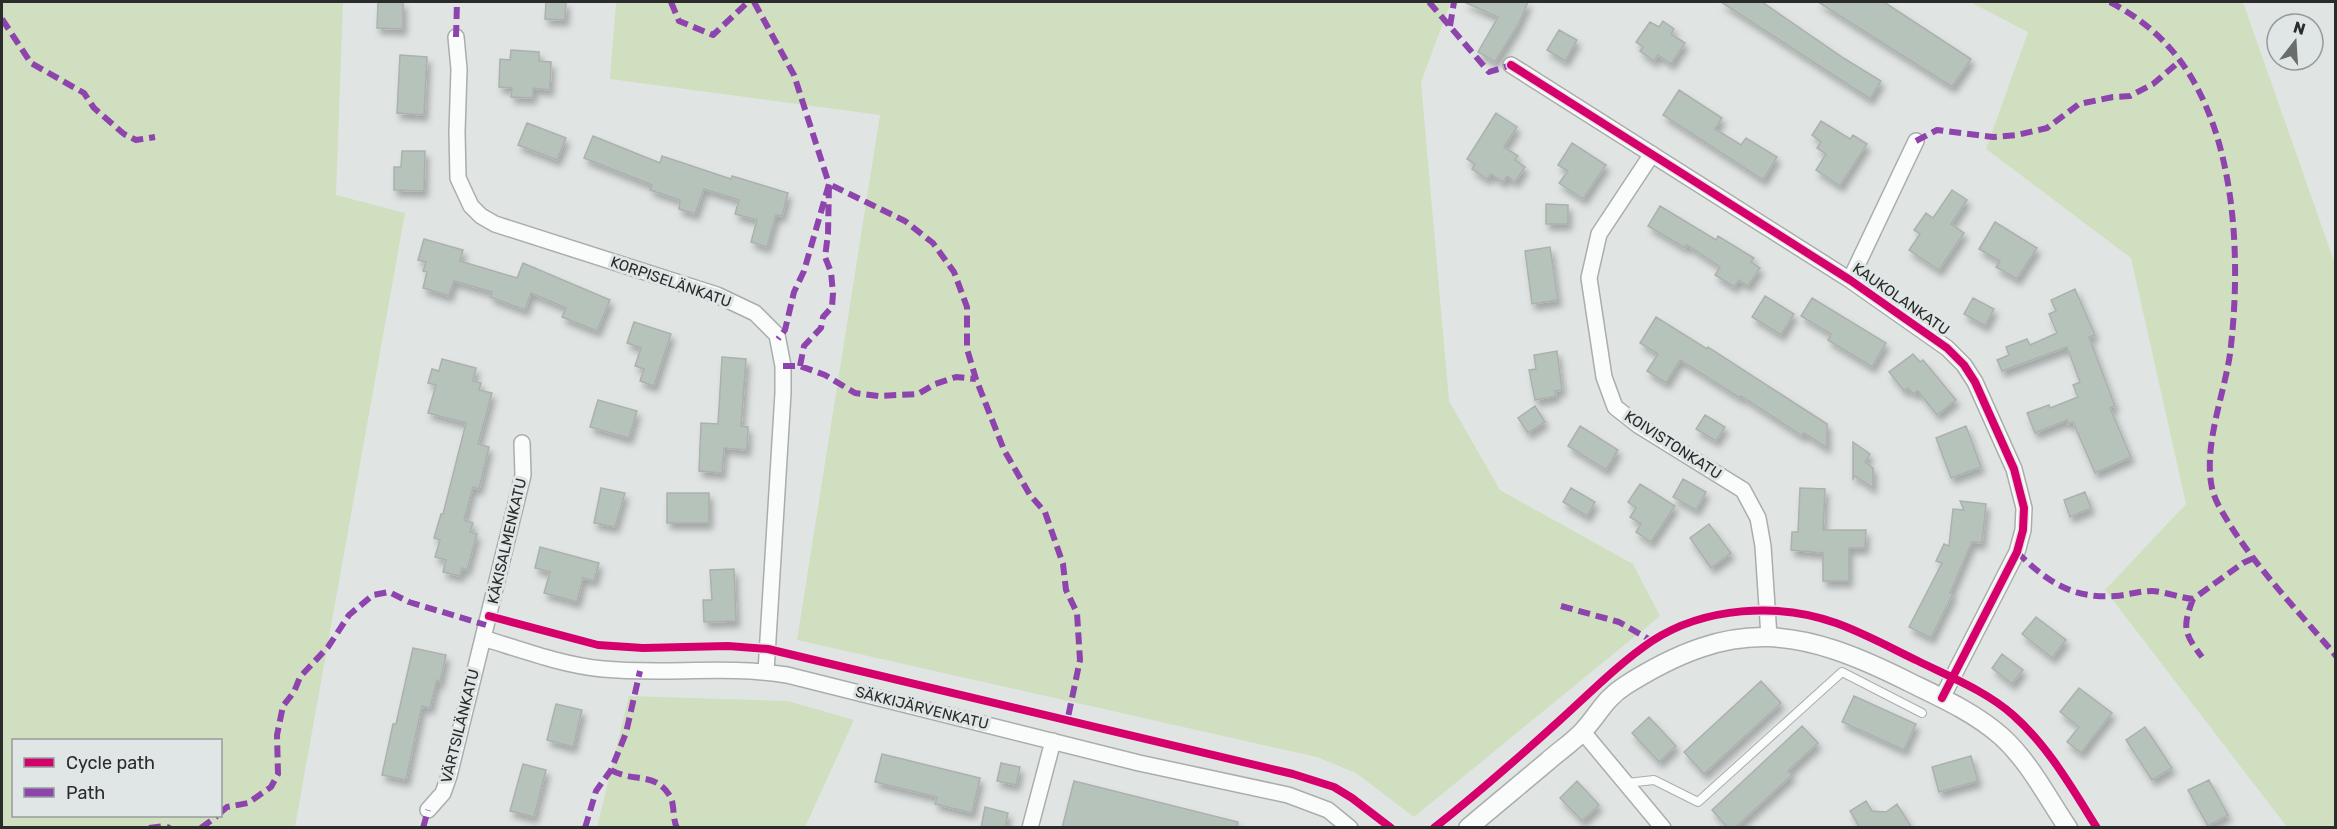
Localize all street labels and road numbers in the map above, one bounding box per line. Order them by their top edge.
street label: KORPISELÄNKATU [608,253,734,311]
street label: KAUKOLANKATU [1849,259,1953,339]
street label: KOIVISTONKATU [1621,407,1725,483]
street label: KÄKISALMENKATU [484,476,530,606]
street label: VÄRTSILÄNKATU [437,667,483,785]
street label: SÄKKIJÄRVENKATU [853,683,991,733]

